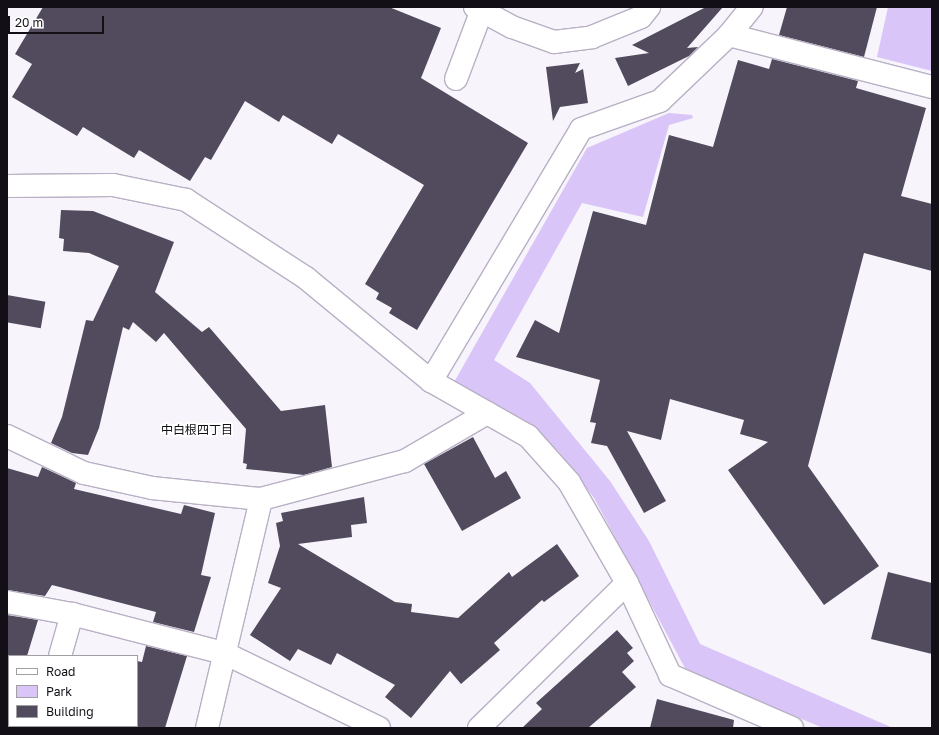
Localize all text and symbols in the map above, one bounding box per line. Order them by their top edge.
scale bar [10,8,106,34]
text: 20 m [15,15,43,30]
district label: 中白根四丁目 [161,423,233,437]
legend [8,655,138,727]
text: Road [46,664,75,679]
text: Park [46,684,72,699]
text: Building [46,704,94,719]

